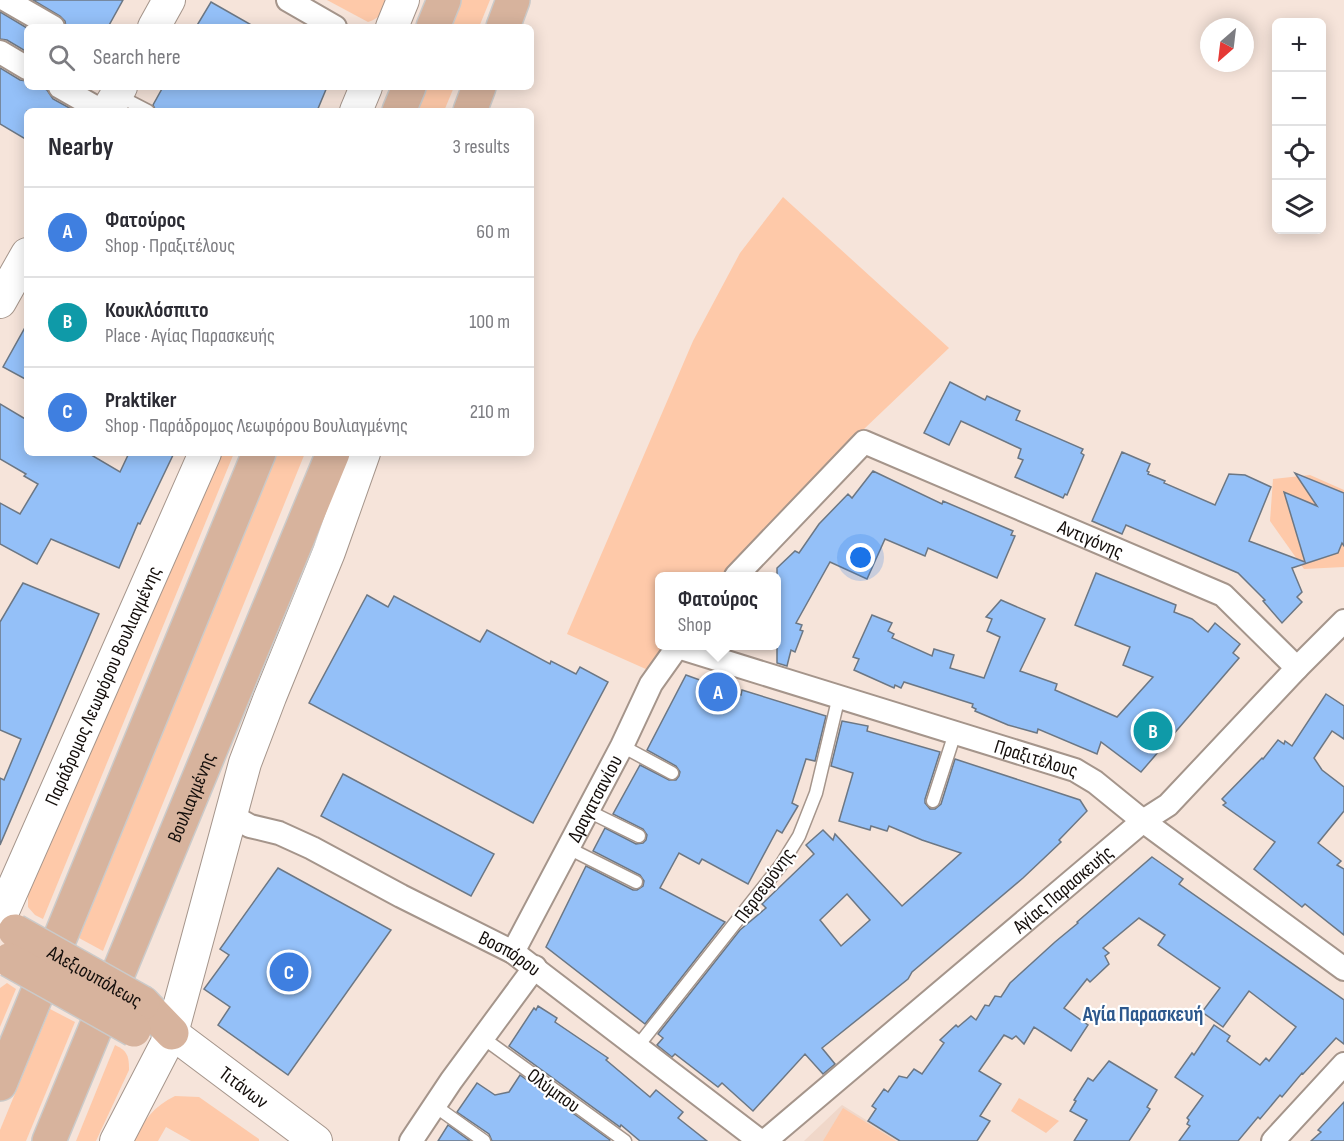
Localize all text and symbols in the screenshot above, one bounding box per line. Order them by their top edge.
north arrow [1200,18,1254,72]
map controls [1272,18,1326,234]
button: + [1272,18,1326,72]
search box [24,24,534,90]
icon: search [45,41,78,74]
text: Search here [93,44,180,71]
button: − [1272,72,1326,126]
button: locate [1272,126,1326,180]
text: Nearby [48,132,114,163]
text: 3 results [453,135,510,159]
button: layers [1272,180,1326,234]
text: Φατούρος [105,207,185,234]
text: A [63,220,72,244]
text: 60 m [476,220,510,244]
text: Shop · Πραξιτέλους [105,234,235,258]
text: Κουκλόσπιτο [105,297,209,324]
text: B [63,310,72,334]
text: 100 m [469,310,510,334]
text: Place · Αγίας Παρασκευής [105,324,275,348]
text: Praktiker [105,387,177,414]
text: C [62,400,73,424]
text: 210 m [470,400,510,424]
text: Shop · Παράδρομος Λεωφόρου Βουλιαγμένης [105,414,408,438]
street label: Αντιγόνης [1053,515,1127,564]
your location [846,543,875,572]
street label: Παράδρομος Λεωφόρου Βουλιαγμένης [40,562,167,809]
popup [655,572,781,650]
text: Φατούρος [678,586,758,613]
text: Shop [678,613,711,637]
pin: A [698,670,738,714]
pin: B [1134,708,1172,754]
street label: Πραξιτέλους [991,735,1081,783]
street label: Βουλιαγμένης [163,749,221,846]
street label: Δραγατσανίου [562,751,628,846]
street label: Αγίας Παρασκευής [1008,841,1118,940]
street label: Περσεφόνης [730,843,800,928]
street label: Βοσπόρου [475,926,545,982]
street label: Αλεξιουπόλεως [42,940,146,1013]
pin: C [270,950,308,994]
district label: Αγία Παρασκευή [1082,1002,1203,1027]
street label: Τιτάνων [214,1062,273,1114]
street label: Ολύμπου [522,1064,585,1118]

